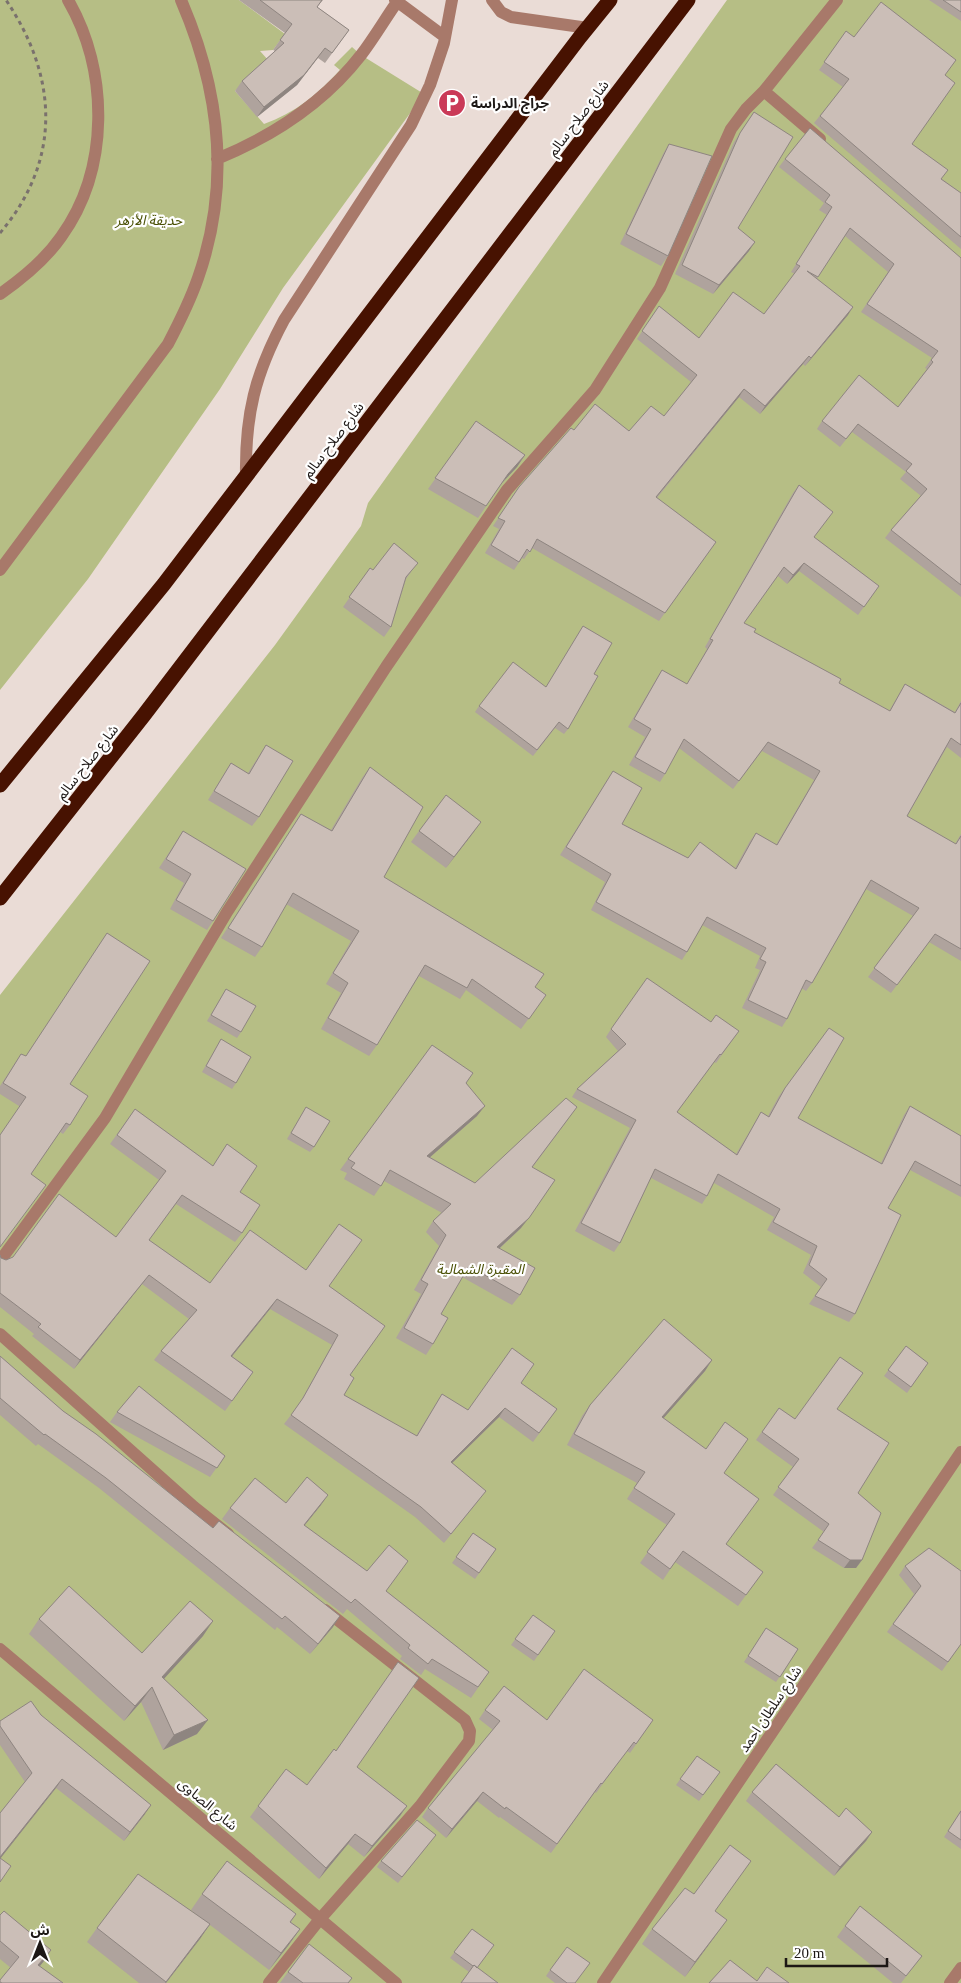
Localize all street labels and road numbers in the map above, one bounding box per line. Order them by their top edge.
street label: شارع صلاح سالم [545,78,614,161]
street label: شارع صلاح سالم [300,400,369,483]
street label: شارع صلاح سالم [54,722,124,805]
street label: شارع سلطان احمد [736,1664,807,1757]
street label: شارع الصاوى [173,1775,240,1836]

